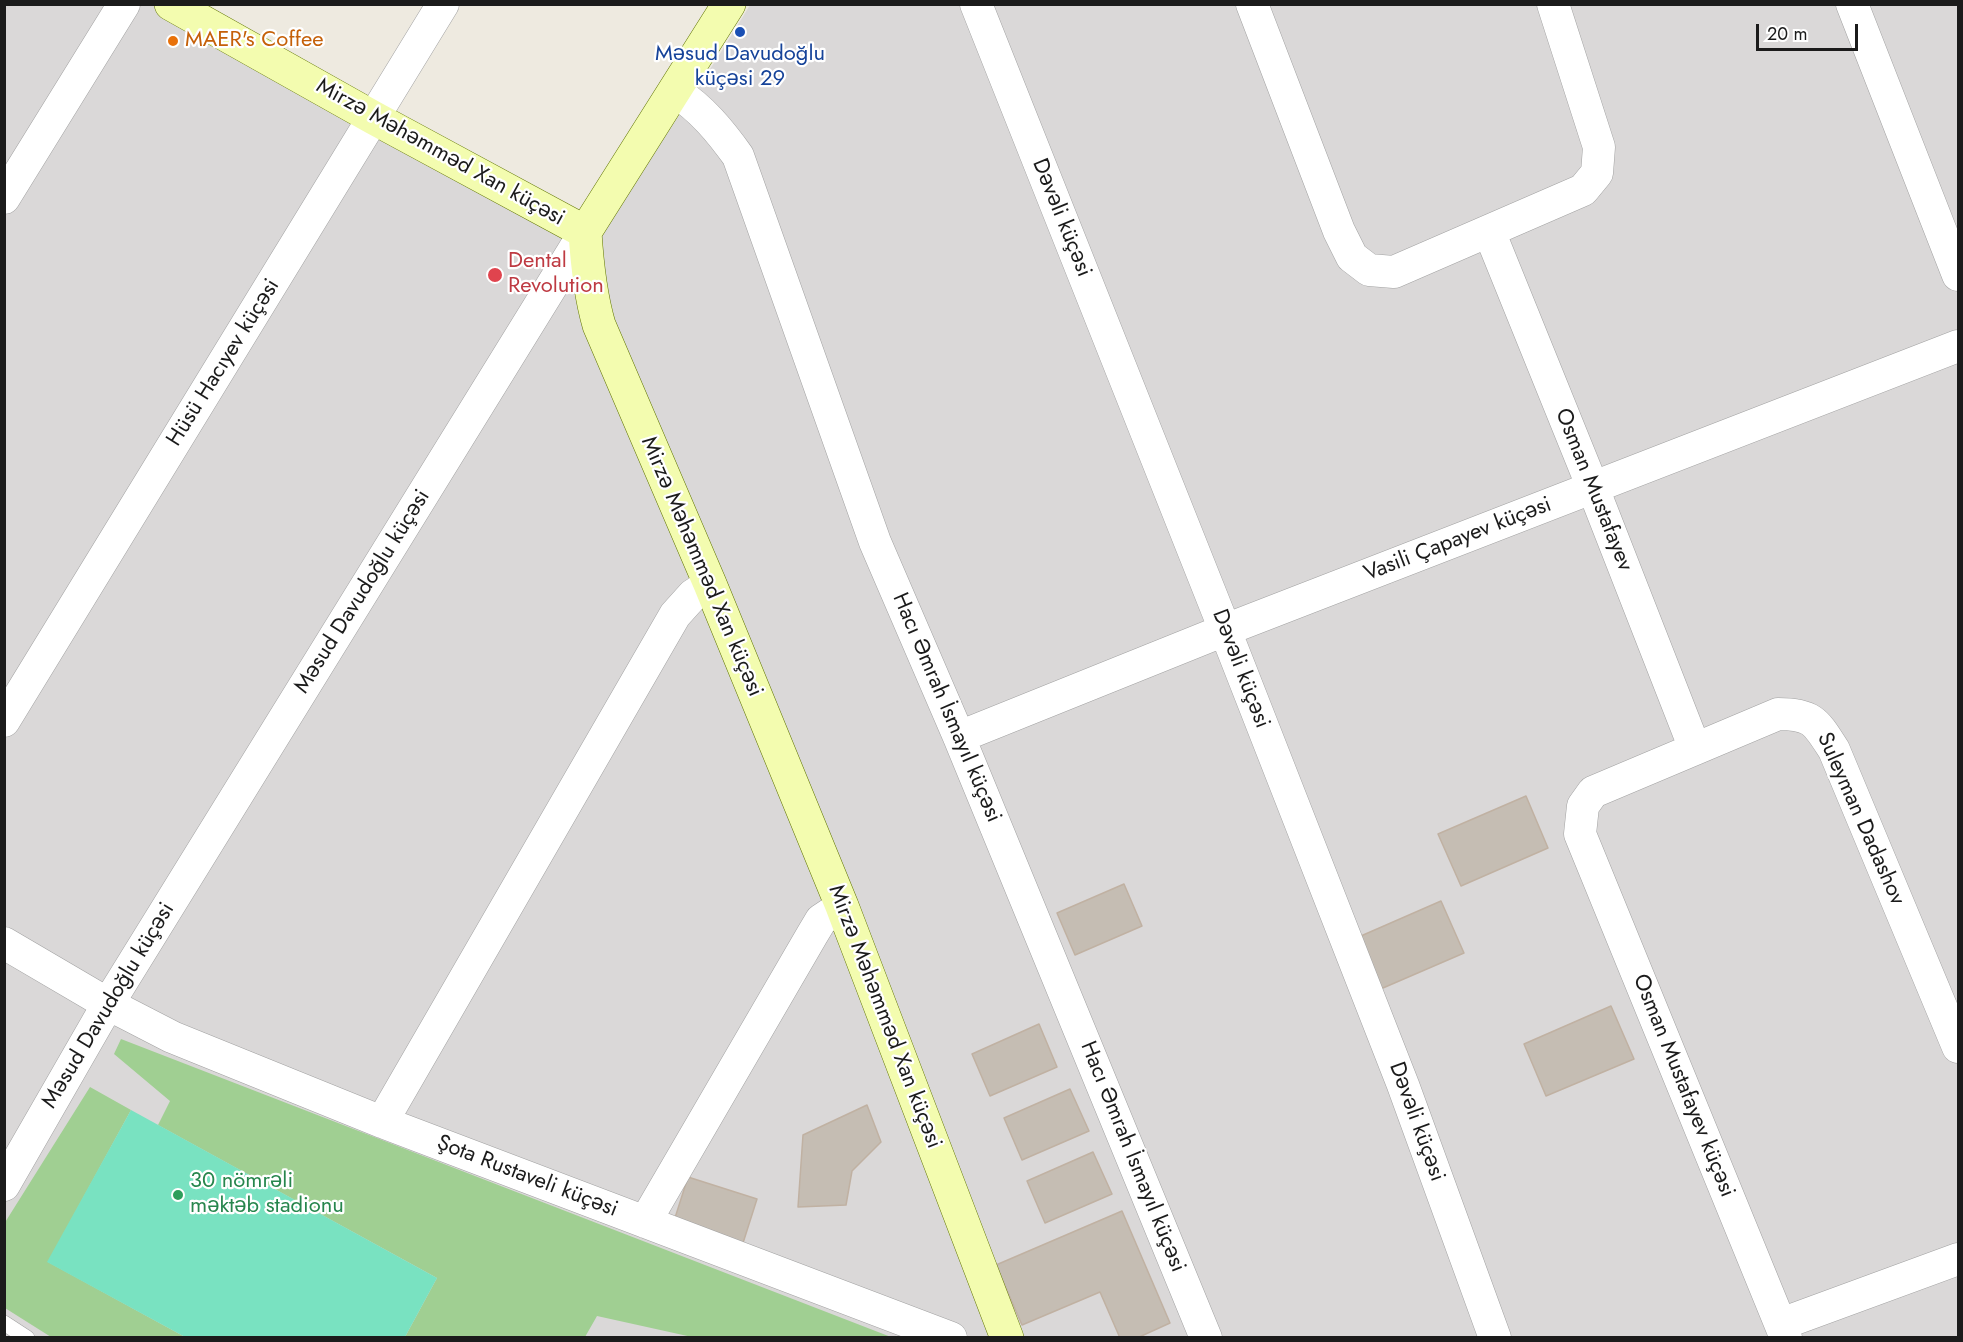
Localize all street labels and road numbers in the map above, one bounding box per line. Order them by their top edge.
street label: Mirzə Məhəmməd Xan küçəsi [311,74,569,232]
street label: Dəvəli küçəsi [1025,155,1097,281]
street label: Hüsü Hacıyev küçəsi [162,275,286,451]
street label: Osman Mustafayev [1548,405,1638,575]
street label: Mirzə Məhəmməd Xan küçəsi [634,433,768,701]
street label: Məsud Davudoğlu küçəsi [290,485,436,699]
street label: Vasili Çapayev küçəsi [1361,492,1555,588]
street label: Hacı Əmrah İsmayıl küçəsi [886,589,1006,827]
street label: Dəvəli küçəsi [1205,606,1275,732]
street label: Suleyman Dadashov [1810,729,1910,909]
street label: Mirzə Məhəmməd Xan küçəsi [822,882,946,1152]
street label: Məsud Davudoğlu küçəsi [37,898,181,1114]
street label: Osman Mustafayev küçəsi [1626,971,1740,1201]
street label: Hacı Əmrah İsmayıl küçəsi [1074,1038,1190,1276]
street label: Dəvəli küçəsi [1382,1059,1450,1185]
street label: Şota Rustaveli küçəsi [433,1130,621,1224]

